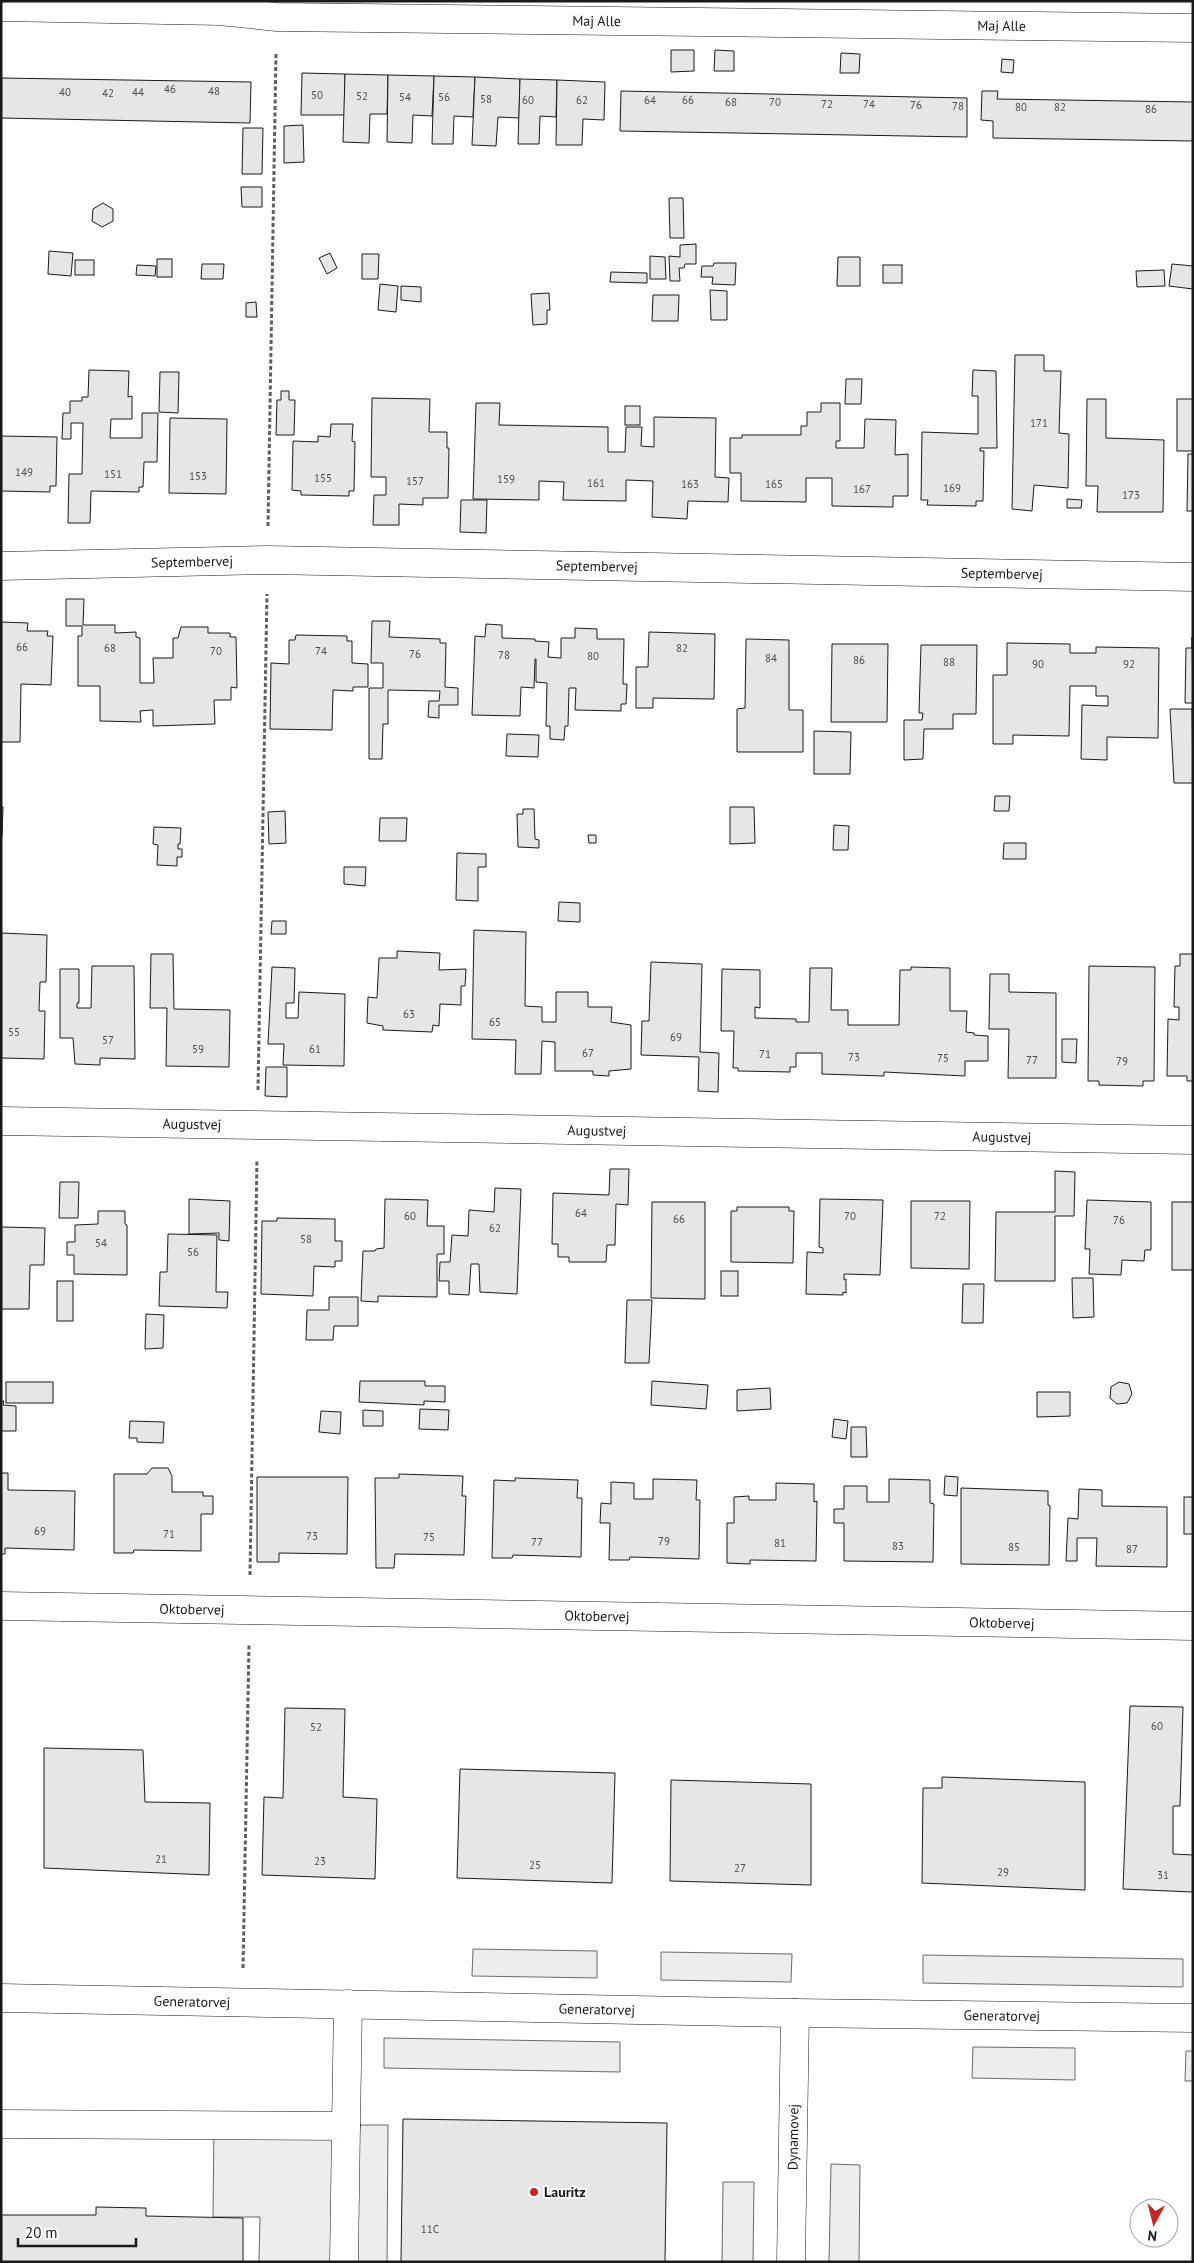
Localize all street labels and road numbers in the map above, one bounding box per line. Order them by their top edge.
street label: Maj Alle [572,12,621,30]
street label: Maj Alle [977,16,1026,35]
street label: Septembervej [151,552,233,572]
street label: Septembervej [556,556,638,576]
street label: Septembervej [961,564,1043,583]
street label: Augustvej [162,1115,222,1134]
street label: Augustvej [567,1121,627,1140]
street label: Augustvej [972,1127,1031,1146]
street label: Oktobervej [159,1600,225,1619]
street label: Oktobervej [564,1606,630,1626]
street label: Oktobervej [969,1613,1035,1632]
street label: Generatorvej [154,1992,230,2011]
street label: Generatorvej [558,2000,635,2019]
street label: Generatorvej [963,2006,1040,2025]
street label: Dynamovej [783,2104,803,2170]

